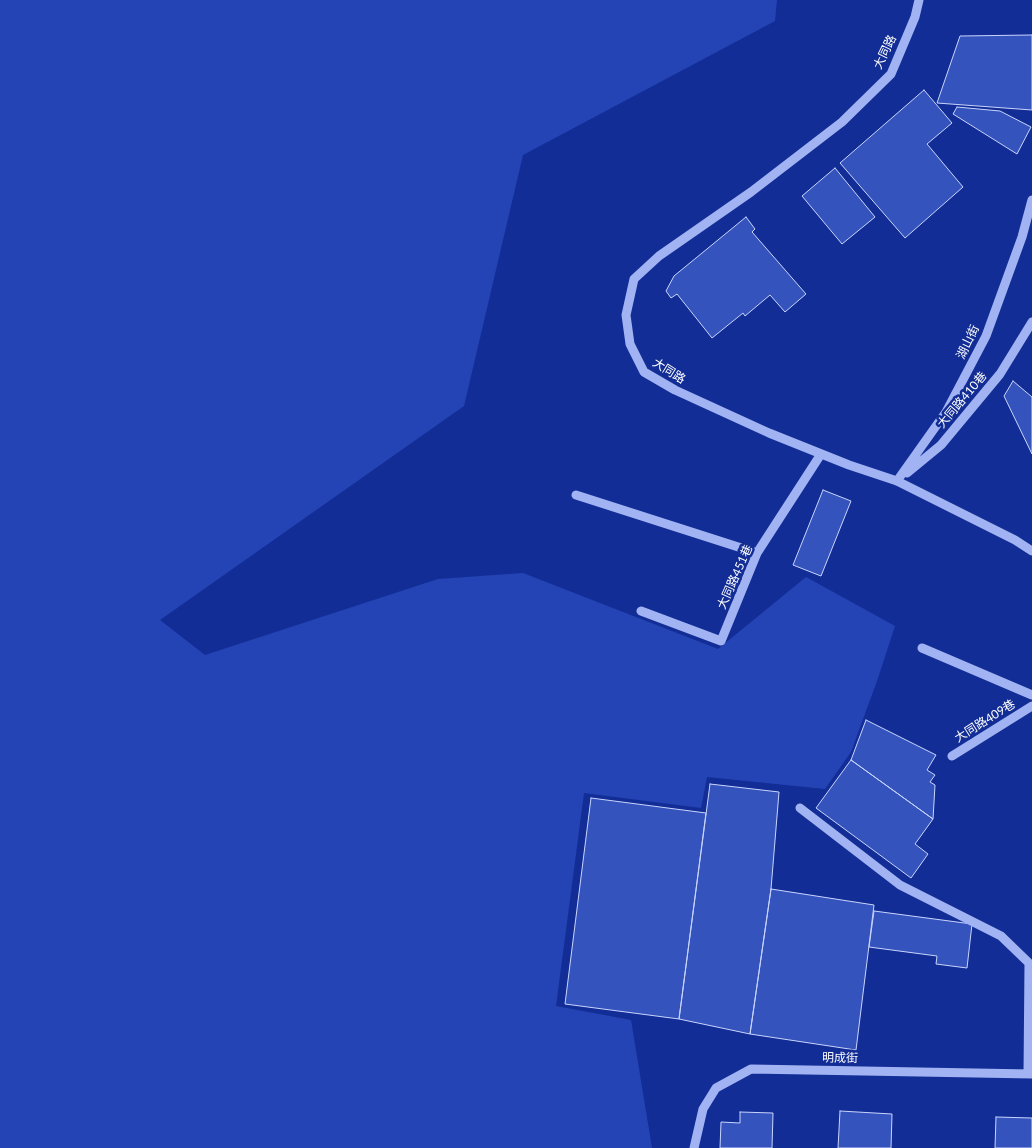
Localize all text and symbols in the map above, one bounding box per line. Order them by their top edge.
street label: 大同路 [871,33,899,71]
street label: 湖山街 [954,323,982,361]
street label: 大同路 [650,355,688,387]
street label: 大同路410巷 [934,369,990,431]
street label: 大同路451巷 [714,543,756,611]
street label: 大同路409巷 [952,697,1018,745]
street label: 明成街 [822,1050,858,1066]

